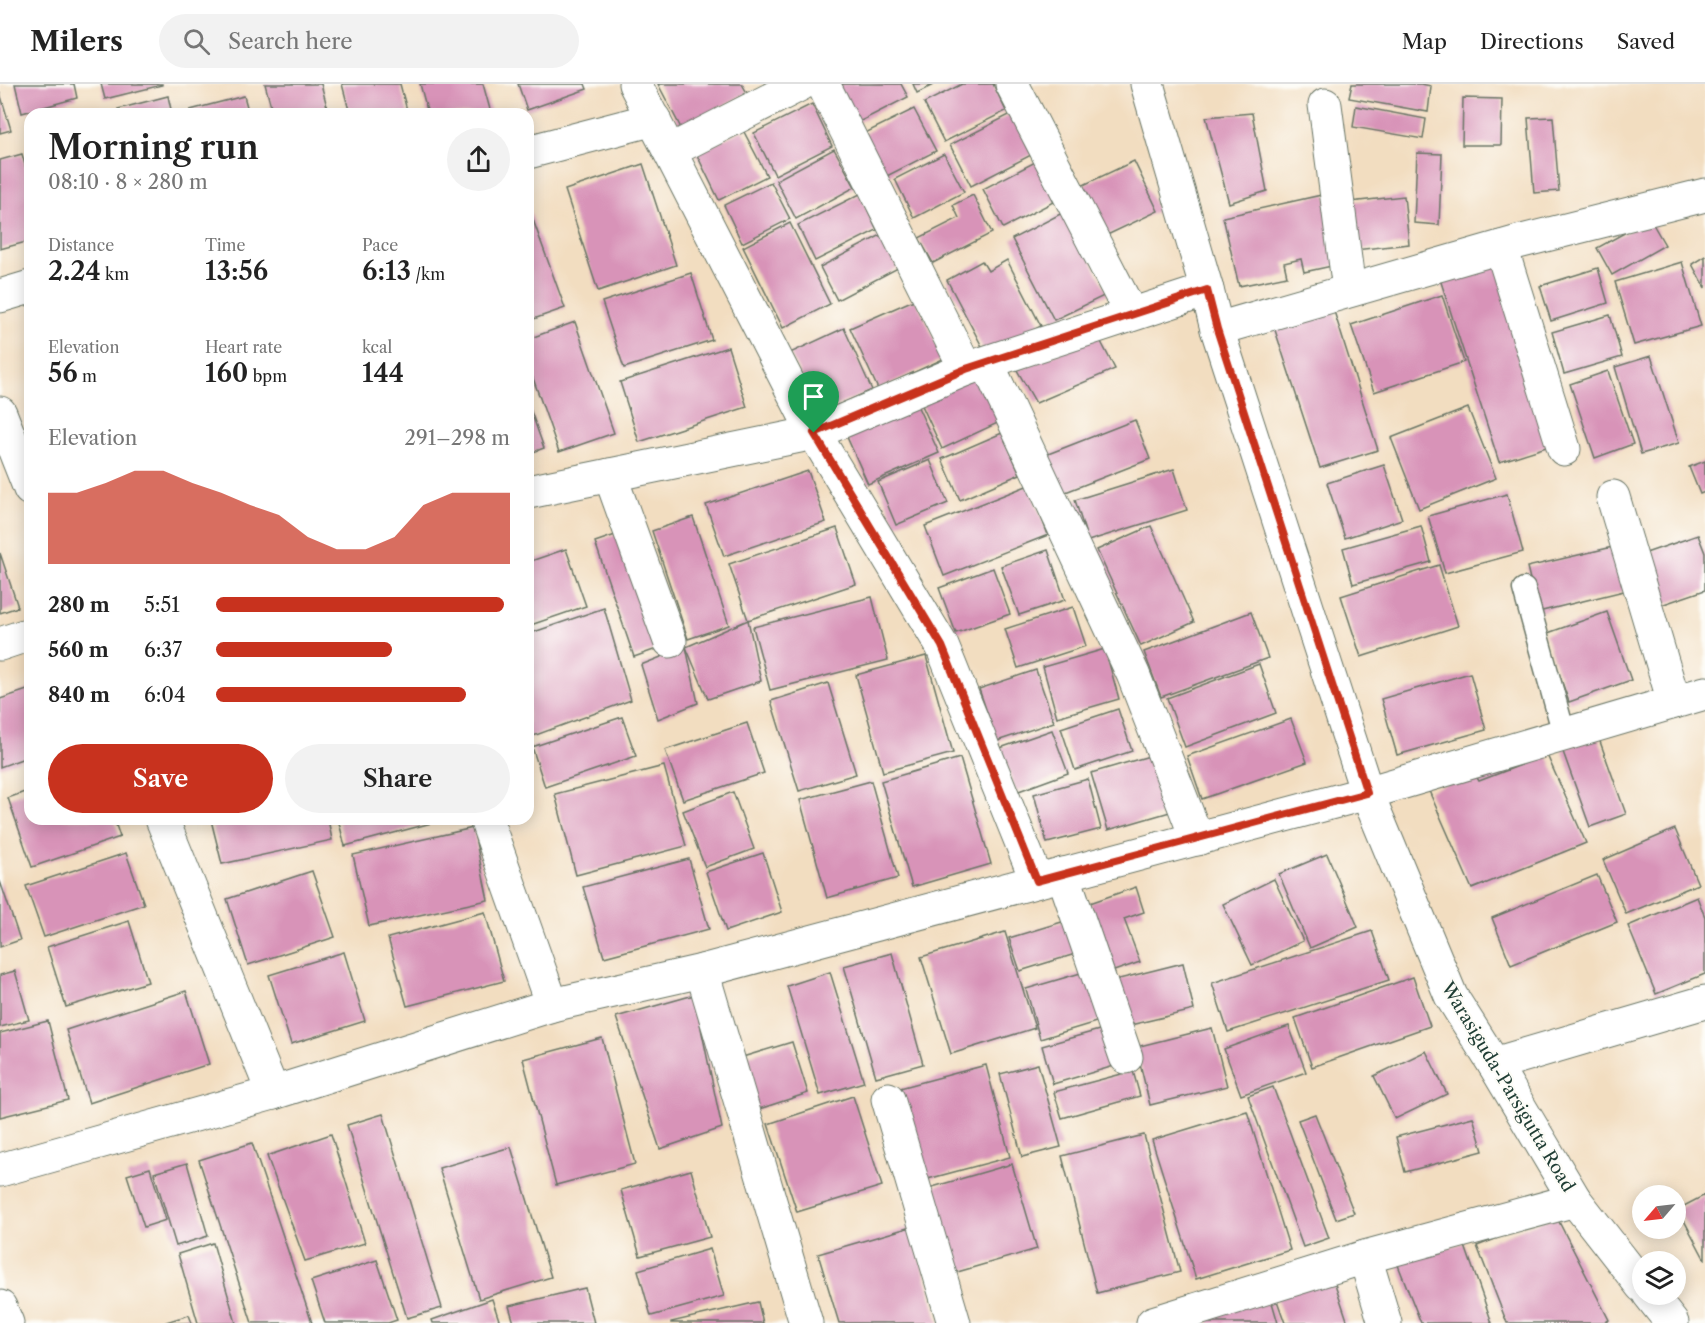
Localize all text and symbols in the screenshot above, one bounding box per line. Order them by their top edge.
search box [159,14,579,68]
text: Milers [30,24,123,58]
icon: search [180,25,213,58]
text: Search here [228,28,353,55]
text: Map [1402,29,1447,54]
text: Directions [1480,29,1584,54]
text: Saved [1617,29,1675,54]
text: Morning run [48,127,259,168]
button: share [447,128,510,191]
text: 08:10 · 8 × 280 m [48,170,208,194]
text: Distance [48,235,114,255]
text: Time [205,235,245,255]
text: Pace [362,235,398,255]
text: 2.24 [48,255,101,287]
text: 13:56 [205,255,268,287]
text: 6:13 [362,255,411,287]
text: km [101,264,129,284]
text: /km [411,264,445,284]
text: Elevation [48,337,119,357]
text: Heart rate [205,337,282,357]
text: kcal [362,337,392,357]
text: 56 [48,357,78,389]
text: 160 [205,357,248,389]
text: 144 [362,357,404,389]
text: m [78,366,97,386]
text: bpm [248,366,287,386]
pin [788,371,839,433]
icon: arrive [797,380,830,413]
text: Elevation [48,426,137,450]
text: 291–298 m [404,426,510,450]
text: 280 m [48,593,110,617]
text: 5:51 [144,593,180,617]
text: 560 m [48,638,109,662]
text: 6:37 [144,638,182,662]
text: 840 m [48,683,110,707]
text: 6:04 [144,683,186,707]
button: Save [48,744,273,813]
button: Share [285,744,510,813]
street label: Warasiguda-Parsigutta Road [1436,977,1579,1196]
north arrow [1632,1185,1686,1239]
map controls [1632,1185,1686,1305]
button: layers [1632,1251,1686,1305]

